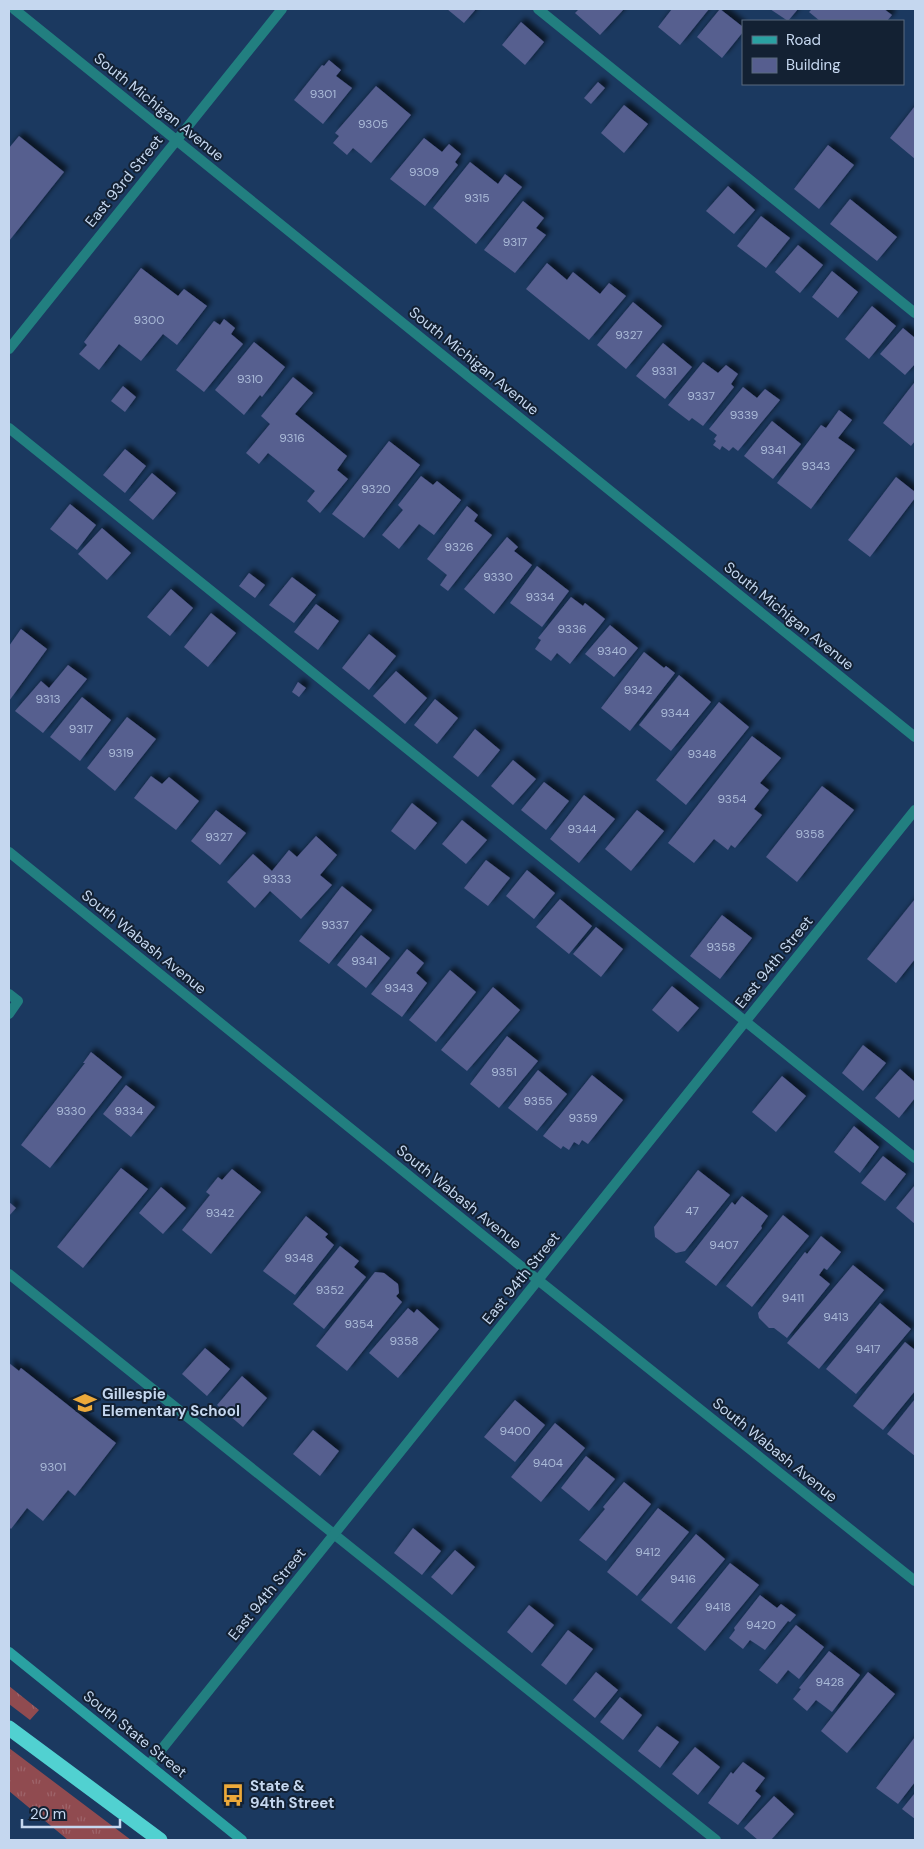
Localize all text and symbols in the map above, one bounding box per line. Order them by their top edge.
legend [742,20,904,85]
text: Road [786,30,821,50]
street label: South Michigan Avenue [90,48,228,166]
text: Building [786,55,841,75]
house number: 9301 [310,86,336,102]
house number: 9305 [358,116,388,132]
street label: East 93rd Street [81,131,167,231]
house number: 9309 [409,164,439,180]
house number: 9315 [464,190,490,206]
house number: 9317 [503,234,527,250]
street label: South Michigan Avenue [405,302,543,420]
house number: 9300 [134,312,164,328]
house number: 9327 [615,327,643,343]
house number: 9331 [651,363,677,379]
house number: 9310 [237,371,263,387]
house number: 9337 [687,388,715,404]
house number: 9339 [730,407,758,423]
house number: 9316 [279,430,305,446]
house number: 9341 [760,442,786,458]
house number: 9343 [802,458,830,474]
house number: 9320 [361,481,391,497]
house number: 9326 [445,539,473,555]
street label: South Michigan Avenue [720,557,858,675]
house number: 9330 [483,569,513,585]
house number: 9334 [526,589,554,605]
house number: 9336 [557,621,587,637]
house number: 9340 [597,643,627,659]
house number: 9342 [624,682,652,698]
house number: 9313 [35,691,61,707]
house number: 9344 [661,705,690,721]
house number: 9317 [69,721,93,737]
house number: 9319 [108,745,134,761]
house number: 9348 [687,746,717,762]
house number: 9354 [717,791,747,807]
house number: 9344 [568,821,597,837]
house number: 9358 [795,826,825,842]
house number: 9327 [205,829,233,845]
house number: 9333 [263,871,291,887]
street label: South Wabash Avenue [77,885,211,999]
street label: East 94th Street [731,912,817,1012]
house number: 9337 [321,917,349,933]
house number: 9358 [706,939,736,955]
house number: 9341 [351,953,377,969]
house number: 9343 [385,980,413,996]
house number: 9351 [491,1064,517,1080]
house number: 9355 [523,1093,553,1109]
house number: 9330 [56,1103,86,1119]
house number: 9334 [115,1103,143,1119]
house number: 9359 [569,1110,597,1126]
street label: South Wabash Avenue [392,1140,526,1254]
house number: 47 [685,1203,699,1219]
house number: 9342 [206,1205,234,1221]
street label: East 94th Street [478,1228,564,1328]
house number: 9407 [709,1237,739,1253]
house number: 9348 [284,1250,314,1266]
house number: 9352 [316,1282,344,1298]
house number: 9411 [782,1290,804,1306]
house number: 9413 [823,1309,849,1325]
house number: 9354 [344,1316,374,1332]
house number: 9358 [389,1333,419,1349]
house number: 9417 [856,1341,880,1357]
place label: Gillespie Elementary School [102,1384,240,1421]
school or university icon: Gillespie Elementary School [72,1390,98,1416]
street label: South Wabash Avenue [708,1393,842,1507]
house number: 9400 [499,1423,531,1439]
house number: 9404 [533,1455,563,1471]
house number: 9301 [40,1459,66,1475]
street label: East 94th Street [224,1544,310,1644]
house number: 9412 [635,1544,661,1560]
house number: 9416 [670,1571,696,1587]
house number: 9418 [705,1599,731,1615]
house number: 9420 [746,1617,776,1633]
house number: 9428 [816,1674,844,1690]
street label: South State Street [79,1686,191,1782]
place label: State & 94th Street [250,1776,335,1813]
bus stop icon: State & 94th Street [220,1782,246,1808]
scale bar [22,1796,120,1828]
text: 20 m [30,1804,66,1824]

